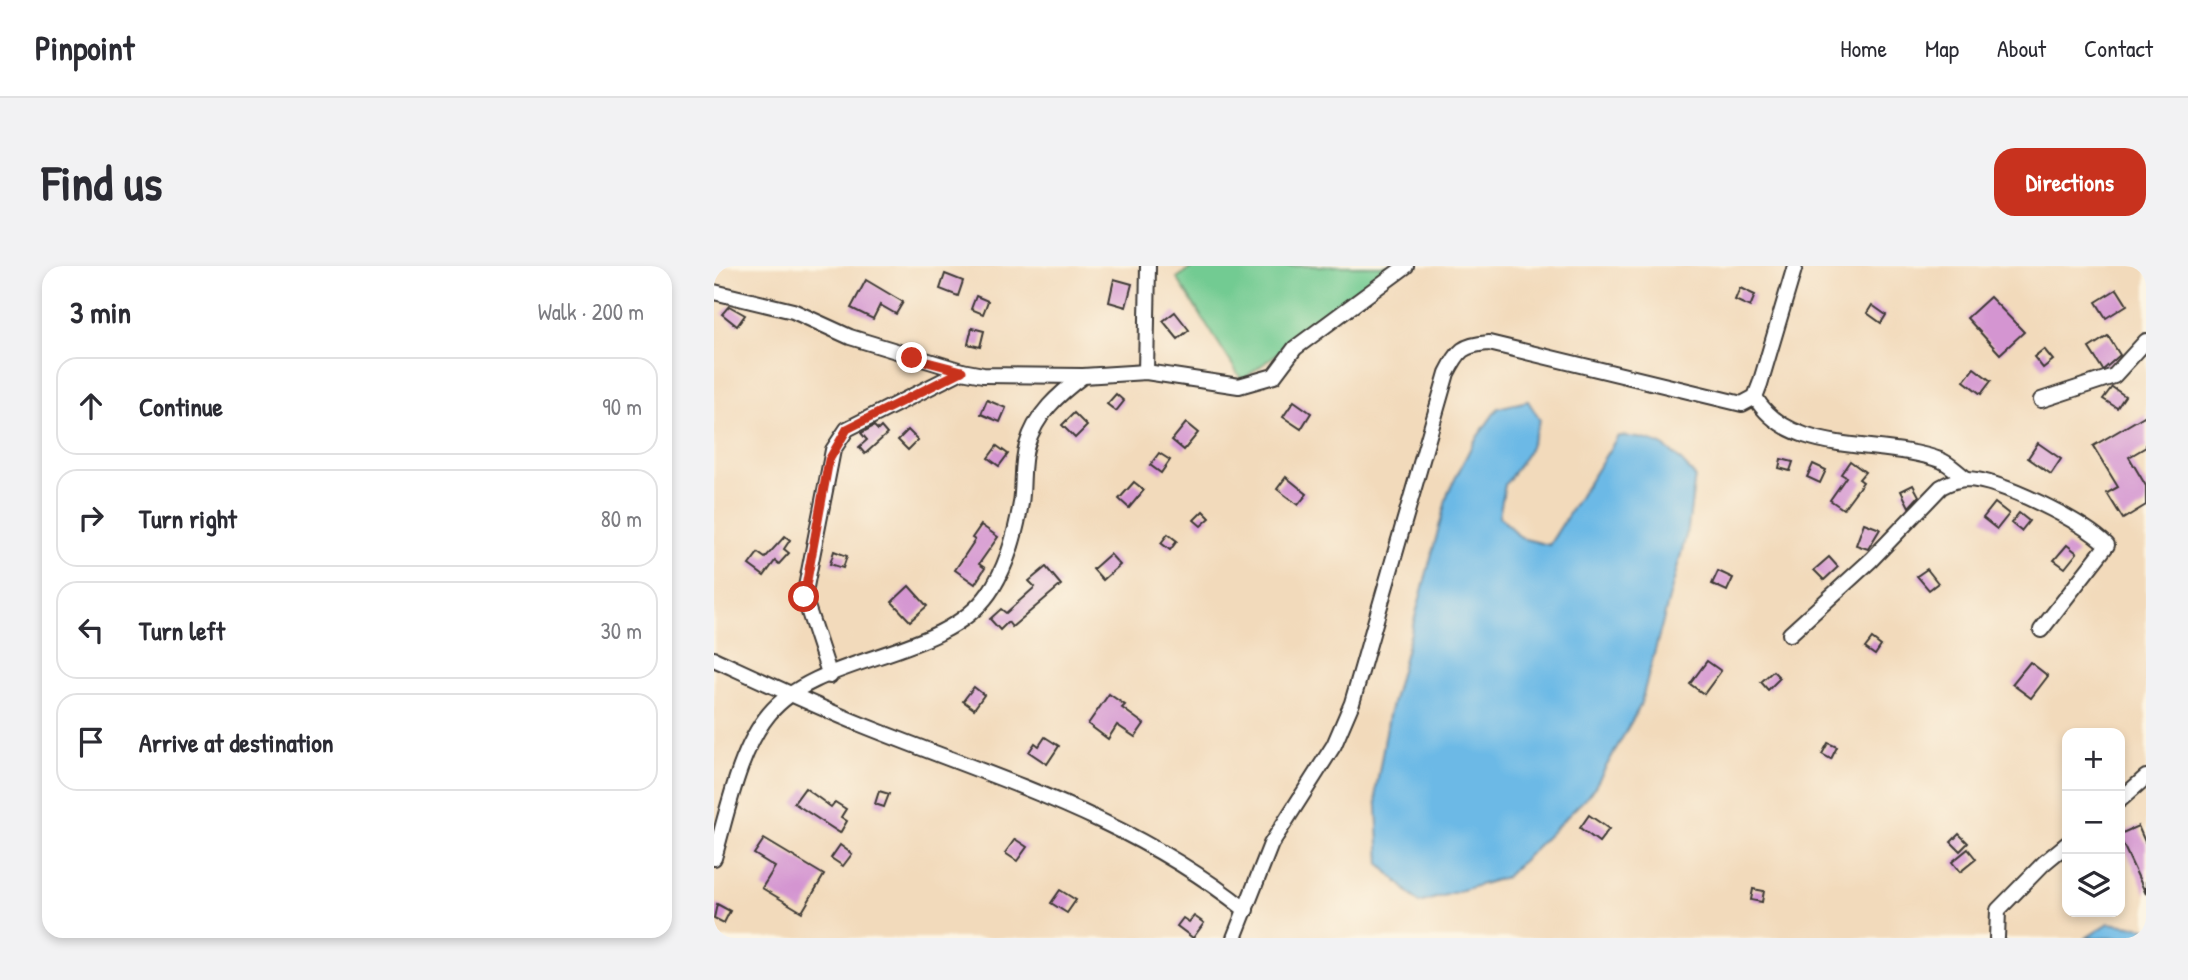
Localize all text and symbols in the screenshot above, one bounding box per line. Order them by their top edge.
text: Pinpoint [35,26,134,70]
text: Home [1840,32,1887,64]
text: Map [1925,32,1959,64]
text: About [1997,32,2046,64]
text: Contact [2084,32,2153,64]
button: Directions [1994,148,2146,216]
text: Find us [42,149,162,215]
text: 3 min [70,292,131,332]
text: Walk · 200 m [538,296,644,327]
route end [896,342,927,373]
icon: ahead [72,387,110,425]
text: Continue [139,389,223,424]
text: 90 m [602,391,642,422]
icon: right [72,499,110,537]
text: Turn right [139,501,237,536]
text: 80 m [601,503,642,534]
route start [788,581,819,612]
icon: left [72,611,110,649]
text: Turn left [139,613,225,648]
text: 30 m [600,615,642,646]
icon: arrive [72,723,110,761]
text: Arrive at destination [139,725,334,760]
map controls [2062,728,2125,917]
button: + [2062,728,2125,791]
button: − [2062,791,2125,854]
button: layers [2062,854,2125,917]

